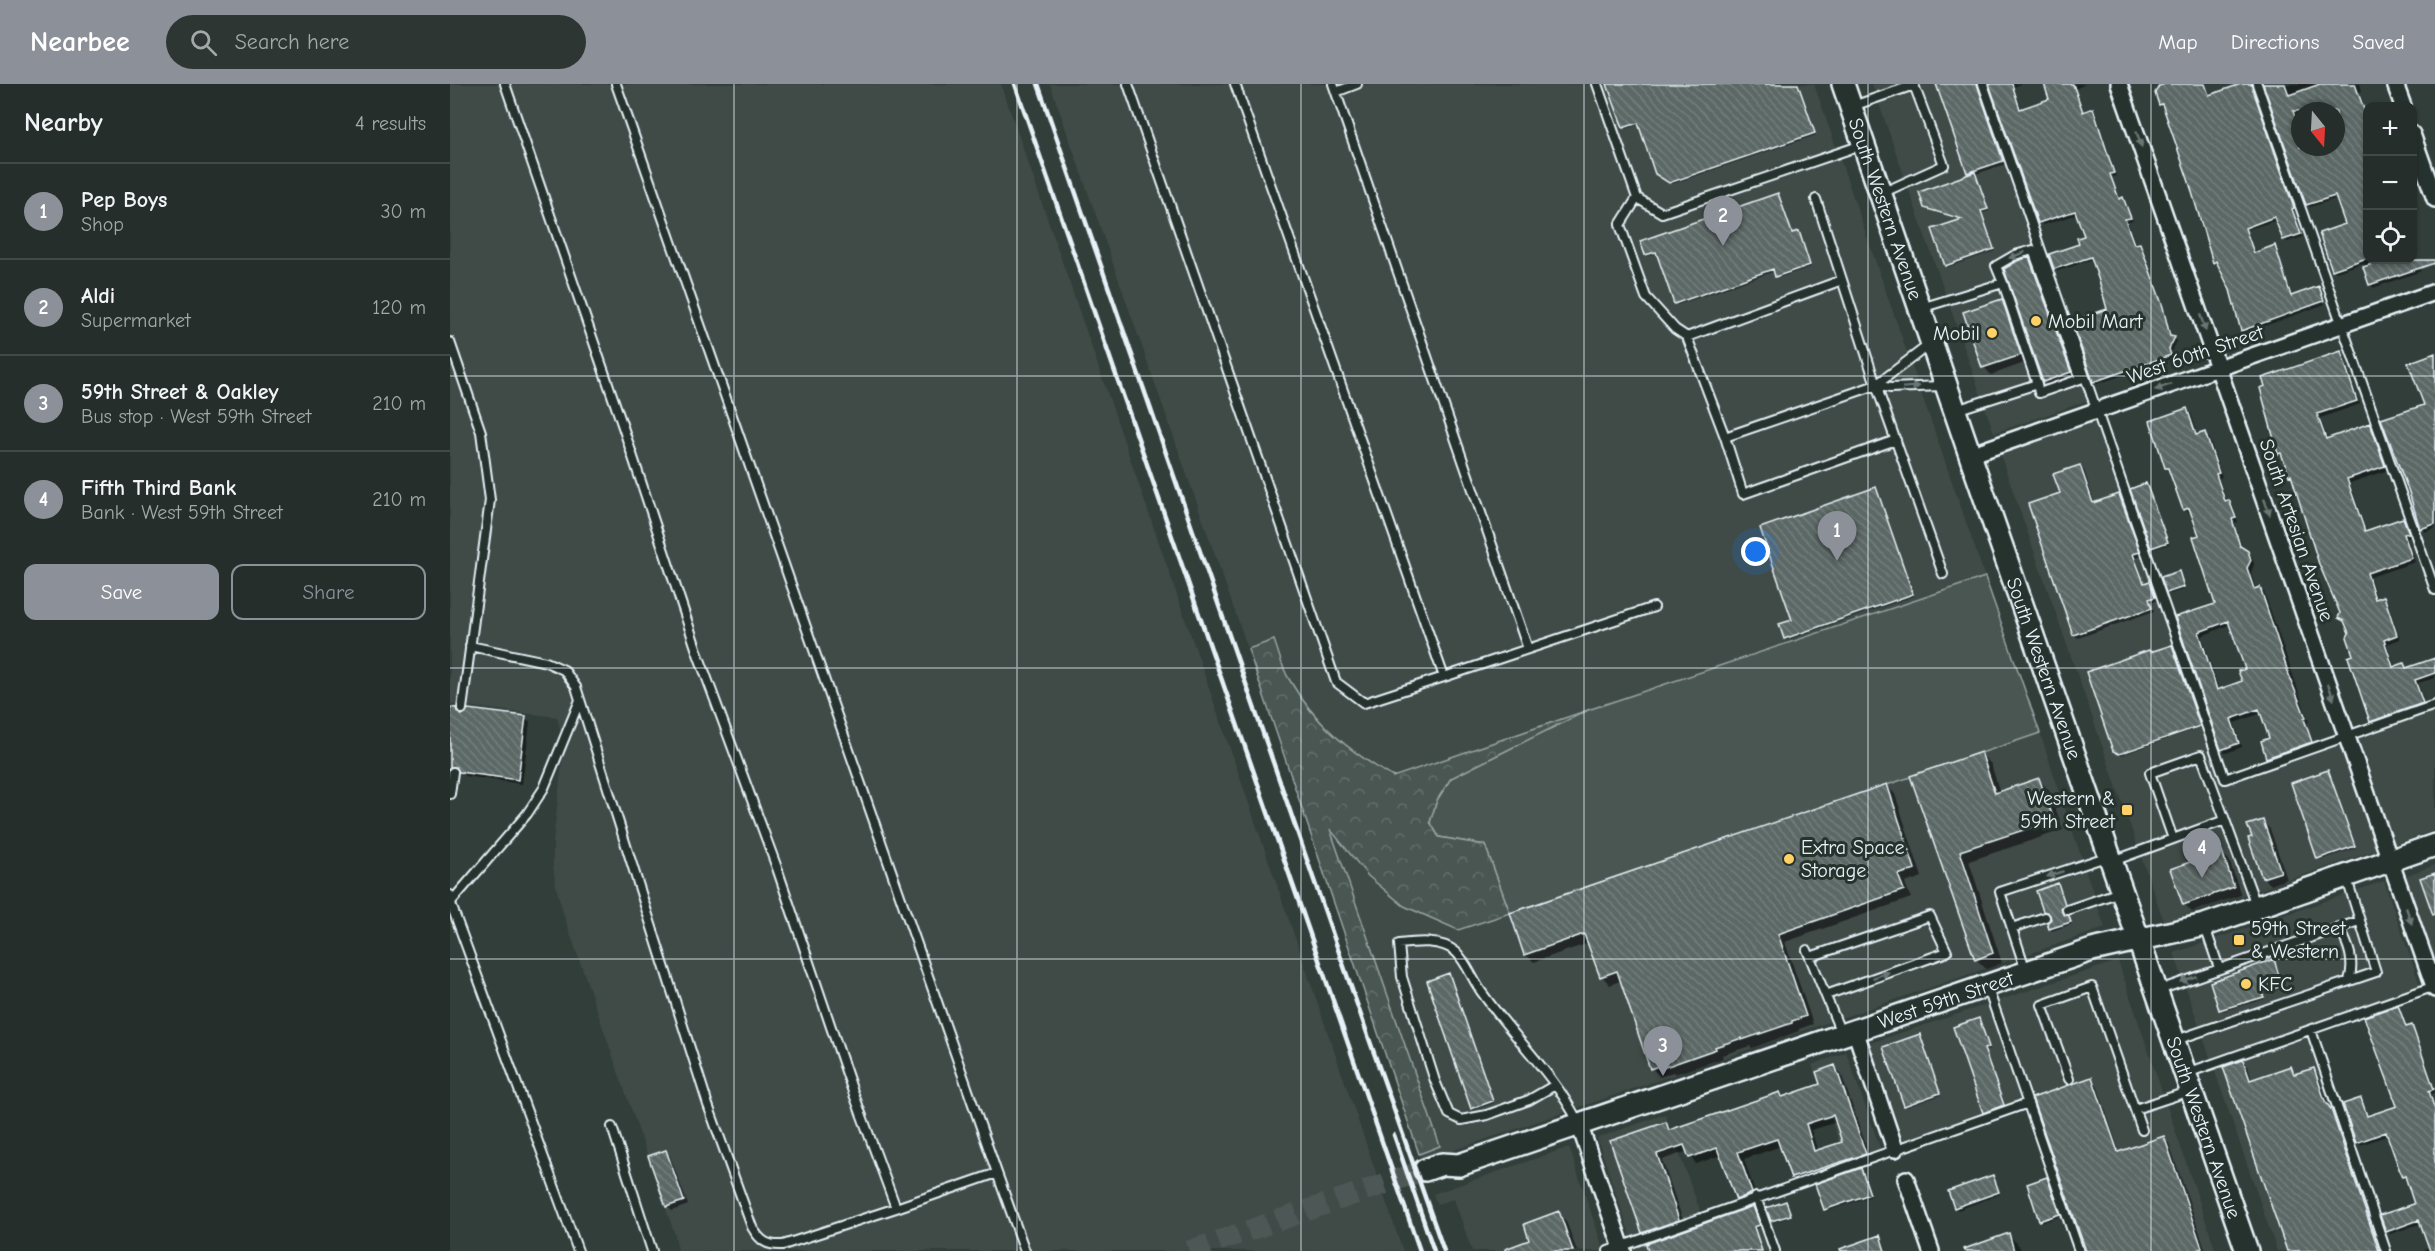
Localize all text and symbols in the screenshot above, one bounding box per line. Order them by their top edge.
search box [166,15,586,69]
text: Nearbee [30,26,130,58]
icon: search [187,26,220,59]
text: Search here [235,29,349,55]
text: Map [2158,30,2198,54]
text: Directions [2231,30,2320,54]
text: Saved [2353,30,2405,54]
north arrow [2291,102,2345,156]
map controls [2363,102,2417,264]
button: + [2363,102,2417,156]
text: Nearby [24,108,103,138]
text: 4 results [355,112,426,135]
street label: South Western Avenue [1843,115,1927,303]
one-way arrow [2134,130,2144,148]
button: − [2363,156,2417,210]
text: Pep Boys [81,187,167,213]
pin: 2 [1704,196,1742,246]
text: 1 [40,200,47,223]
text: 30 m [380,200,426,223]
button: locate [2363,210,2417,264]
text: Shop [81,213,124,236]
one-way arrow [2008,251,2026,261]
text: Aldi [81,283,115,309]
text: 2 [39,296,48,319]
text: 120 m [372,296,426,319]
text: Supermarket [81,309,191,332]
place label: Mobil Mart [2048,310,2144,333]
marker: Mobil Mart [2029,314,2043,328]
one-way arrow [2198,314,2208,332]
street label: West 60th Street [2124,320,2268,389]
place label: Mobil [1933,322,1980,345]
marker: Mobil [1985,326,1999,340]
text: 59th Street & Oakley [81,379,279,405]
one-way arrow [1902,382,1921,391]
one-way arrow [2154,383,2172,393]
text: 3 [39,392,48,415]
text: 210 m [372,392,426,415]
text: Bus stop · West 59th Street [81,405,312,428]
street label: South Artesian Avenue [2254,436,2339,624]
text: Fifth Third Bank [81,475,236,501]
text: 4 [39,488,48,511]
text: 210 m [372,488,426,511]
one-way arrow [2263,499,2273,517]
text: Bank · West 59th Street [81,501,283,524]
pin: 1 [1818,512,1856,561]
your location [1741,537,1770,566]
button: Save [24,564,219,620]
button: Share [231,564,426,620]
street label: South Western Avenue [2001,574,2086,763]
one-way arrow [2327,683,2337,701]
place label: Western & 59th Street [2020,787,2116,833]
marker: Western & 59th Street [2120,803,2134,817]
pin: 4 [2182,828,2222,878]
place label: Extra Space Storage [1801,836,1904,882]
marker: Extra Space Storage [1782,852,1796,866]
one-way arrow [2046,870,2064,879]
one-way arrow [2405,907,2415,925]
place label: 59th Street & Western [2251,917,2347,963]
marker: 59th Street & Western [2232,933,2246,947]
street label: West 59th Street [1875,966,2018,1034]
one-way arrow [1872,970,1890,980]
place label: KFC [2258,973,2293,996]
one-way arrow [2179,975,2197,985]
marker: KFC [2239,977,2253,991]
pin: 3 [1644,1026,1682,1076]
street label: South Western Avenue [2161,1033,2246,1222]

